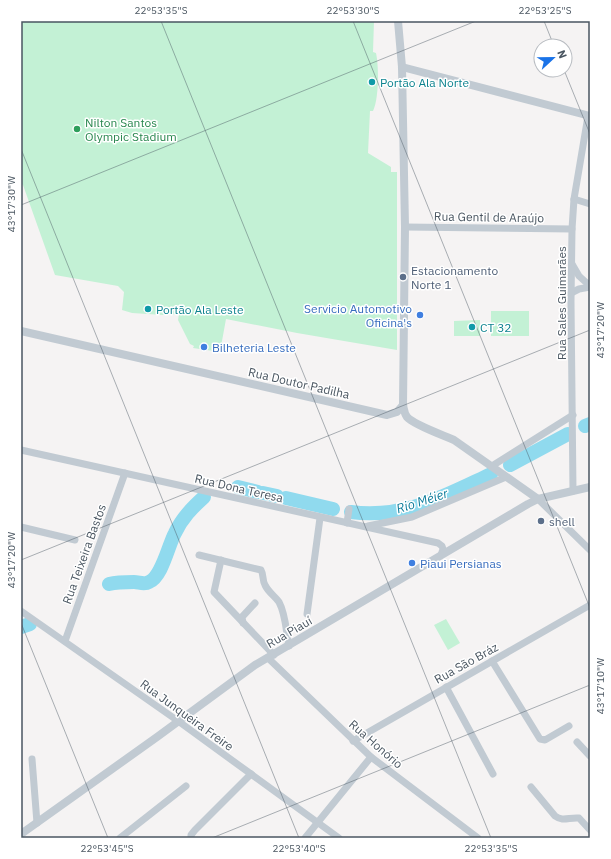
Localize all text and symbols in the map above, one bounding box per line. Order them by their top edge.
text: 22°53'35"S [134,4,188,17]
text: 22°53'30"S [326,4,380,17]
text: 22°53'25"S [518,4,572,17]
north arrow [533,38,573,78]
text: N [554,48,570,61]
place label: Portão Ala Norte [380,75,469,90]
marker: Portão Ala Norte [367,77,377,87]
place label: Nilton Santos Olympic Stadium [85,115,177,144]
marker: Nilton Santos Olympic Stadium [72,124,82,134]
text: 43°17'30"W [5,176,18,232]
street label: Rua Gentil de Araújo [434,209,544,225]
street label: Rua Sales Guimarães [554,246,569,360]
place label: Estacionamento Norte 1 [411,263,498,292]
marker: Estacionamento Norte 1 [398,272,408,282]
place label: Servicio Automotivo Oficina's [304,301,412,330]
place label: Portão Ala Leste [156,302,244,317]
text: 43°17'20"W [594,302,607,358]
marker: Portão Ala Leste [143,304,153,314]
marker: Servicio Automotivo Oficina's [415,310,425,320]
place label: CT 32 [480,320,512,335]
marker: CT 32 [467,322,477,332]
place label: Bilheteria Leste [212,340,296,355]
marker: Bilheteria Leste [199,342,209,352]
street label: Rua Doutor Padilha [247,364,352,402]
street label: Rua Dona Teresa [193,471,285,506]
water label: Rio Méier [394,484,451,517]
street label: Rua Teixeira Bastos [59,502,109,606]
place label: shell [549,514,575,529]
marker: shell [536,516,546,526]
text: 43°17'20"W [5,532,18,588]
place label: Piaui Persianas [420,556,502,571]
marker: Piaui Persianas [407,558,417,568]
street label: Rua Piauí [263,613,315,651]
street label: Rua São Bráz [431,639,501,687]
text: 43°17'10"W [594,658,607,714]
street label: Rua Junqueira Freire [137,676,237,754]
street label: Rua Honório [346,716,406,772]
text: 22°53'45"S [80,842,134,855]
text: 22°53'40"S [272,842,326,855]
text: 22°53'35"S [464,842,518,855]

